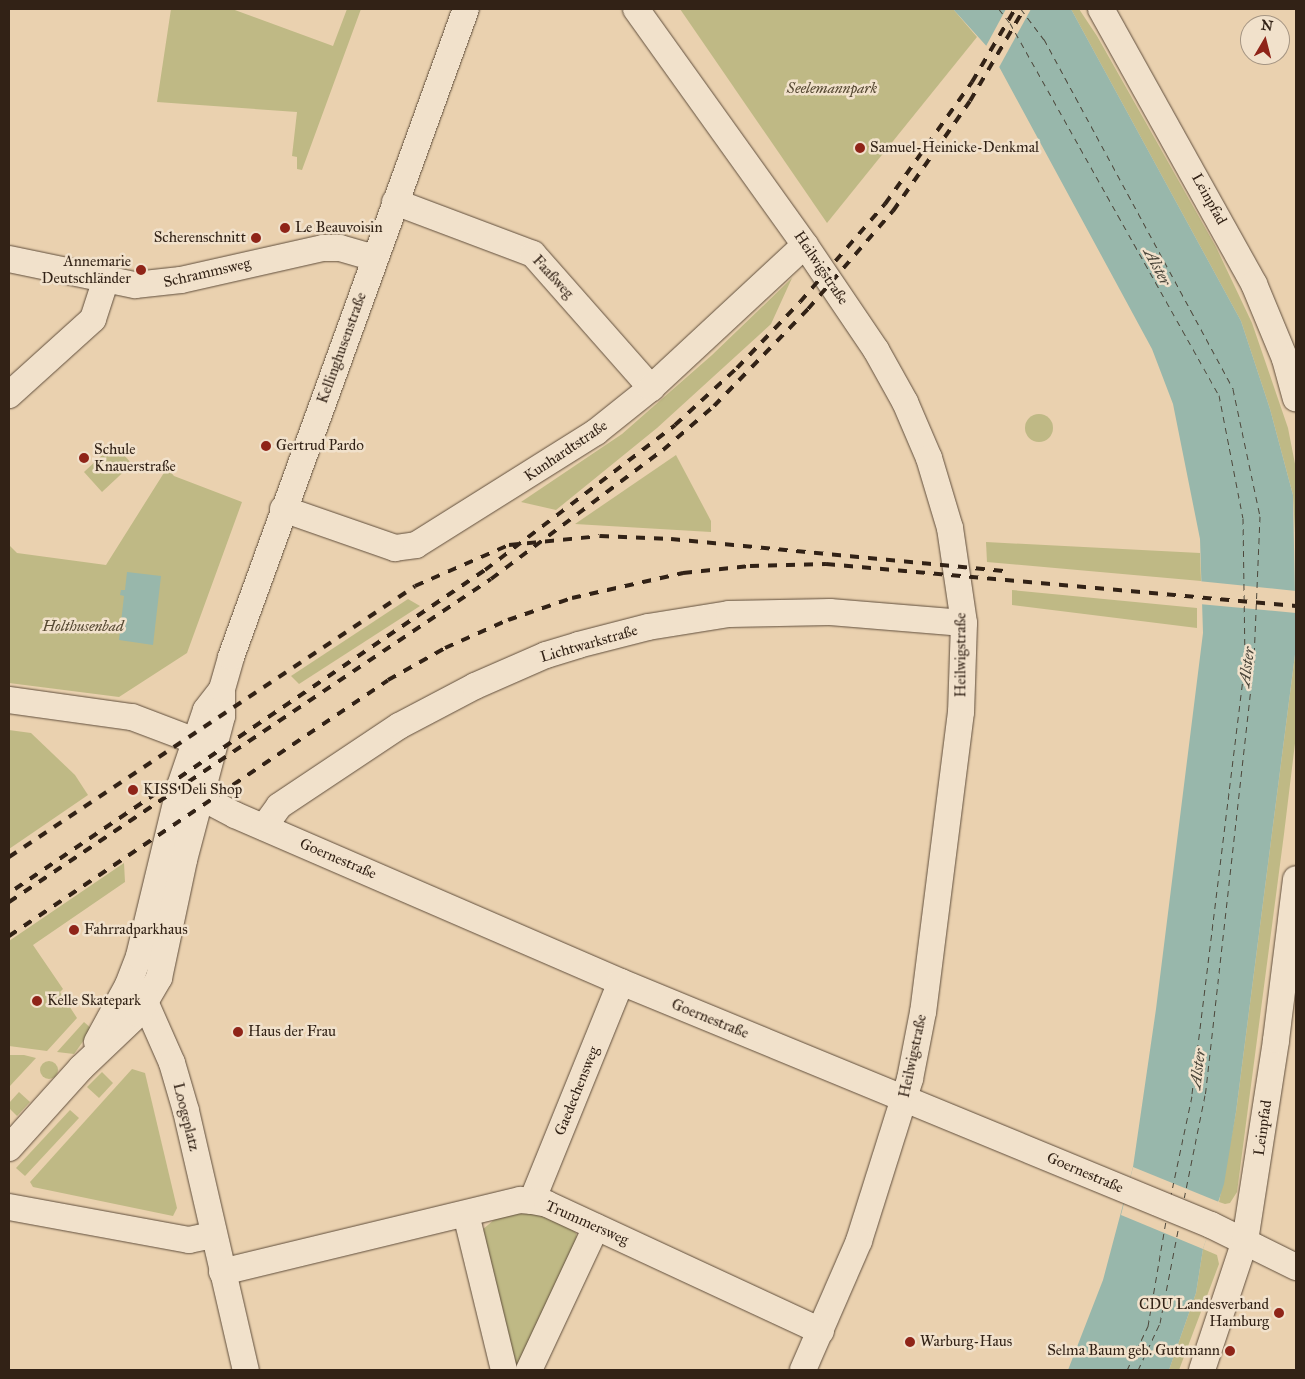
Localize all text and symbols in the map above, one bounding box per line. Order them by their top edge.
north arrow [1240,15,1290,65]
text: N [1260,16,1274,35]
park label: Seelemannpark [787,80,877,98]
place label: Samuel-Heinicke-Denkmal [870,139,1039,157]
marker: Samuel-Heinicke-Denkmal [854,142,866,154]
street label: Leinpfad [1188,170,1230,228]
place label: Le Beauvoisin [295,219,383,237]
marker: Le Beauvoisin [279,222,291,234]
street label: Heilwigstraße [790,228,852,308]
place label: Scherenschnitt [154,229,246,247]
marker: Scherenschnitt [250,232,262,244]
water label: Alster [1139,245,1175,289]
place label: Annemarie Deutschländer [42,252,131,287]
street label: Faaßweg [528,252,578,302]
street label: Schrammsweg [162,254,252,292]
marker: Annemarie Deutschländer [135,264,147,276]
street label: Kellinghusenstraße [314,290,370,406]
street label: Kunhardtstraße [521,417,611,485]
place label: Gertrud Pardo [276,437,364,455]
place label: Schule Knauerstraße [94,440,176,475]
marker: Gertrud Pardo [260,440,272,452]
marker: Schule Knauerstraße [78,452,90,464]
street label: Heilwigstraße [952,613,970,697]
park label: Holthusenbad [42,618,124,636]
street label: Lichtwarkstraße [538,622,640,666]
water label: Alster [1235,646,1259,688]
place label: KISS Deli Shop [143,781,242,799]
marker: KISS Deli Shop [127,784,139,796]
street label: Goernestraße [297,835,379,883]
place label: Fahrradparkhaus [84,921,188,939]
marker: Fahrradparkhaus [68,924,80,936]
place label: Kelle Skatepark [47,992,141,1010]
marker: Kelle Skatepark [31,995,43,1007]
street label: Goernestraße [669,995,751,1043]
street label: Heilwigstraße [895,1013,931,1099]
place label: Haus der Frau [248,1023,336,1041]
marker: Haus der Frau [232,1026,244,1038]
street label: Gaedechensweg [551,1044,603,1138]
water label: Alster [1186,1048,1210,1090]
street label: Loogeplatz [169,1081,203,1153]
street label: Leinpfad [1250,1099,1276,1157]
street label: Goernestraße [1044,1149,1126,1197]
street label: Trummersweg [543,1197,631,1249]
place label: CDU Landesverband Hamburg [1139,1295,1269,1330]
marker: CDU Landesverband Hamburg [1273,1307,1285,1319]
place label: Warburg-Haus [920,1333,1012,1351]
marker: Warburg-Haus [904,1336,916,1348]
place label: Selma Baum geb. Guttmann [1047,1342,1220,1360]
marker: Selma Baum geb. Guttmann [1224,1345,1236,1357]

